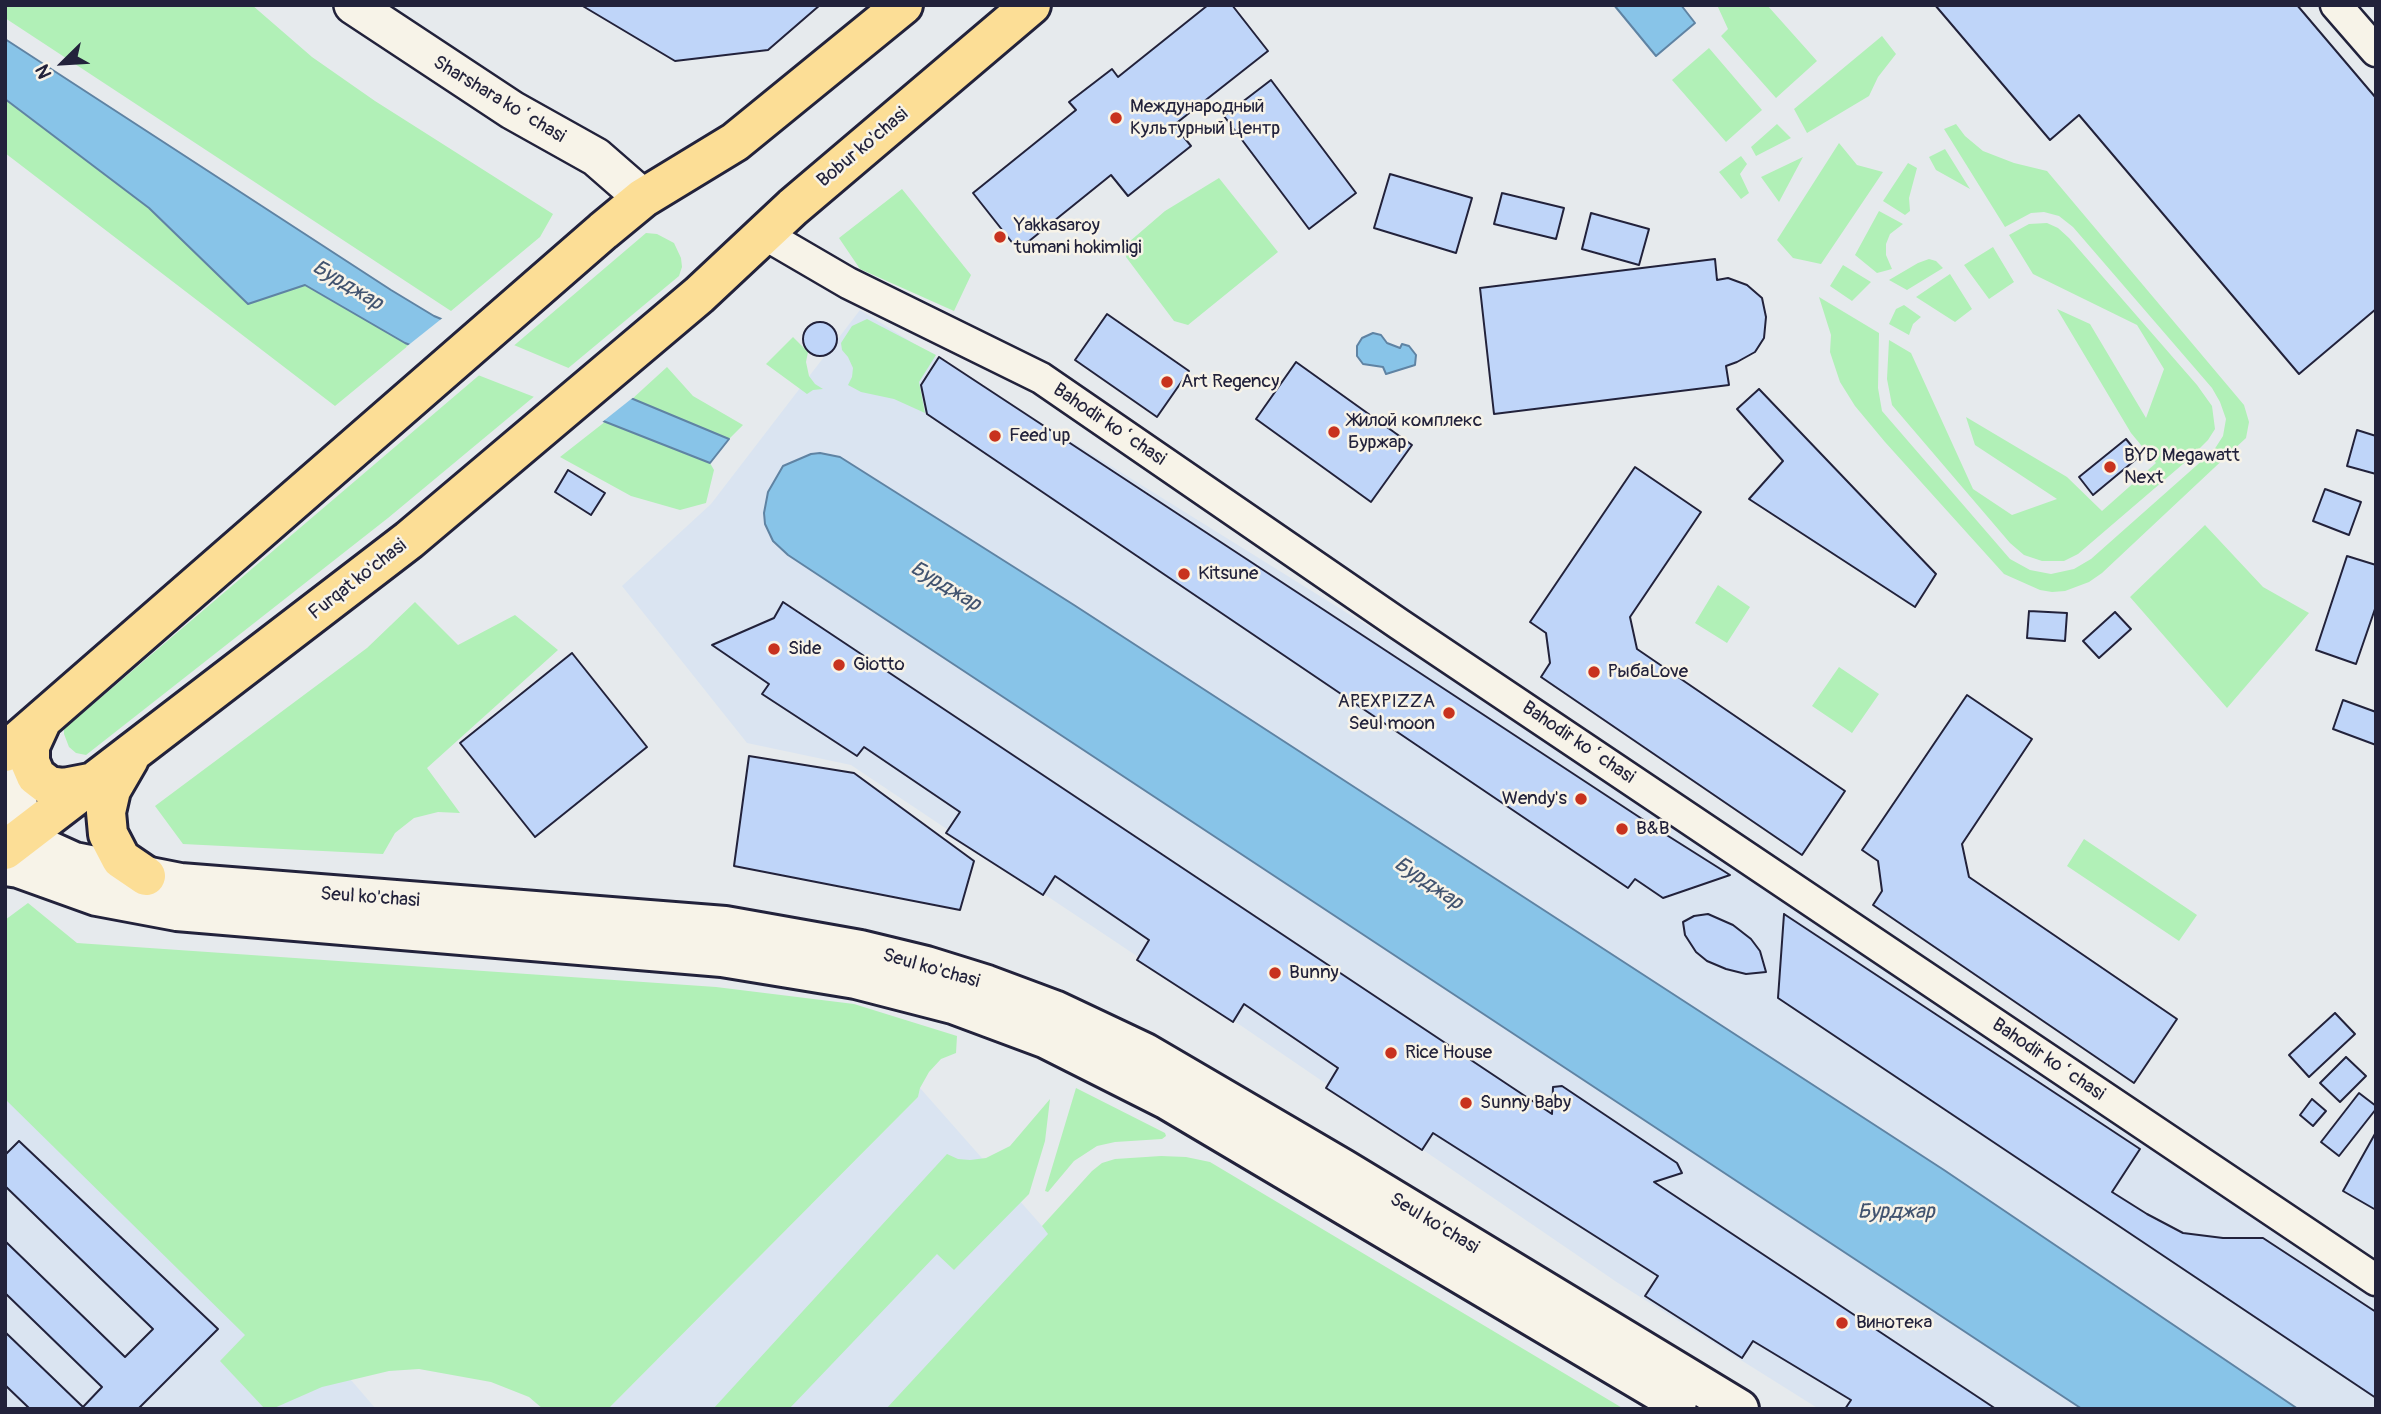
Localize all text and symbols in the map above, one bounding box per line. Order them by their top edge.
north arrow [28,28,98,98]
street label: Sharshara koʻchasi [429,52,569,148]
text: N [30,61,57,82]
place label: Международный Культурный Центр [1130,96,1280,140]
street label: Bobur ko'chasi [813,103,913,193]
marker: Международный Культурный Центр [1108,110,1124,126]
place label: Yakkasaroy tumani hokimligi [1014,215,1142,259]
marker: Yakkasaroy tumani hokimligi [992,229,1008,245]
water label: Бурджар [307,255,387,317]
place label: Art Regency [1181,371,1279,393]
marker: Art Regency [1159,374,1175,390]
street label: Bahodir koʻchasi [1048,379,1170,471]
place label: Жилой комплекс Буржар [1348,410,1482,454]
marker: Жилой комплекс Буржар [1326,424,1342,440]
place label: Feed up [1009,425,1071,447]
marker: Feed up [987,428,1003,444]
place label: BYD Megawatt Next [2124,445,2240,489]
marker: BYD Megawatt Next [2102,459,2118,475]
street label: Furqat ko'chasi [305,535,411,625]
water label: Бурджар [905,556,985,618]
place label: Kitsune [1198,563,1258,585]
marker: Kitsune [1176,566,1192,582]
place label: Side [788,638,821,660]
marker: Side [766,641,782,657]
place label: Giotto [853,654,905,676]
marker: Giotto [831,657,847,673]
place label: РыбаLove [1608,661,1688,683]
marker: РыбаLove [1586,664,1602,680]
place label: APEXPIZZA Seul moon [1337,691,1435,735]
street label: Bahodir koʻchasi [1517,697,1639,789]
marker: APEXPIZZA Seul moon [1441,705,1457,721]
place label: Wendy's [1502,788,1567,810]
marker: Wendy's [1573,791,1589,807]
place label: B&B [1636,818,1669,840]
marker: B&B [1614,821,1630,837]
water label: Бурджар [1389,852,1467,916]
street label: Seul ko'chasi [319,883,421,913]
street label: Seul ko'chasi [880,944,982,994]
place label: Bunny [1289,962,1339,984]
marker: Bunny [1267,965,1283,981]
street label: Bahodir koʻchasi [1987,1014,2109,1106]
place label: Rice House [1405,1042,1492,1064]
marker: Rice House [1383,1045,1399,1061]
place label: Sunny Baby [1480,1092,1571,1114]
marker: Sunny Baby [1458,1095,1474,1111]
street label: Seul ko'chasi [1385,1189,1483,1259]
water label: Бурджар [1857,1200,1935,1226]
place label: Винотека [1856,1312,1932,1334]
marker: Винотека [1834,1315,1850,1331]

